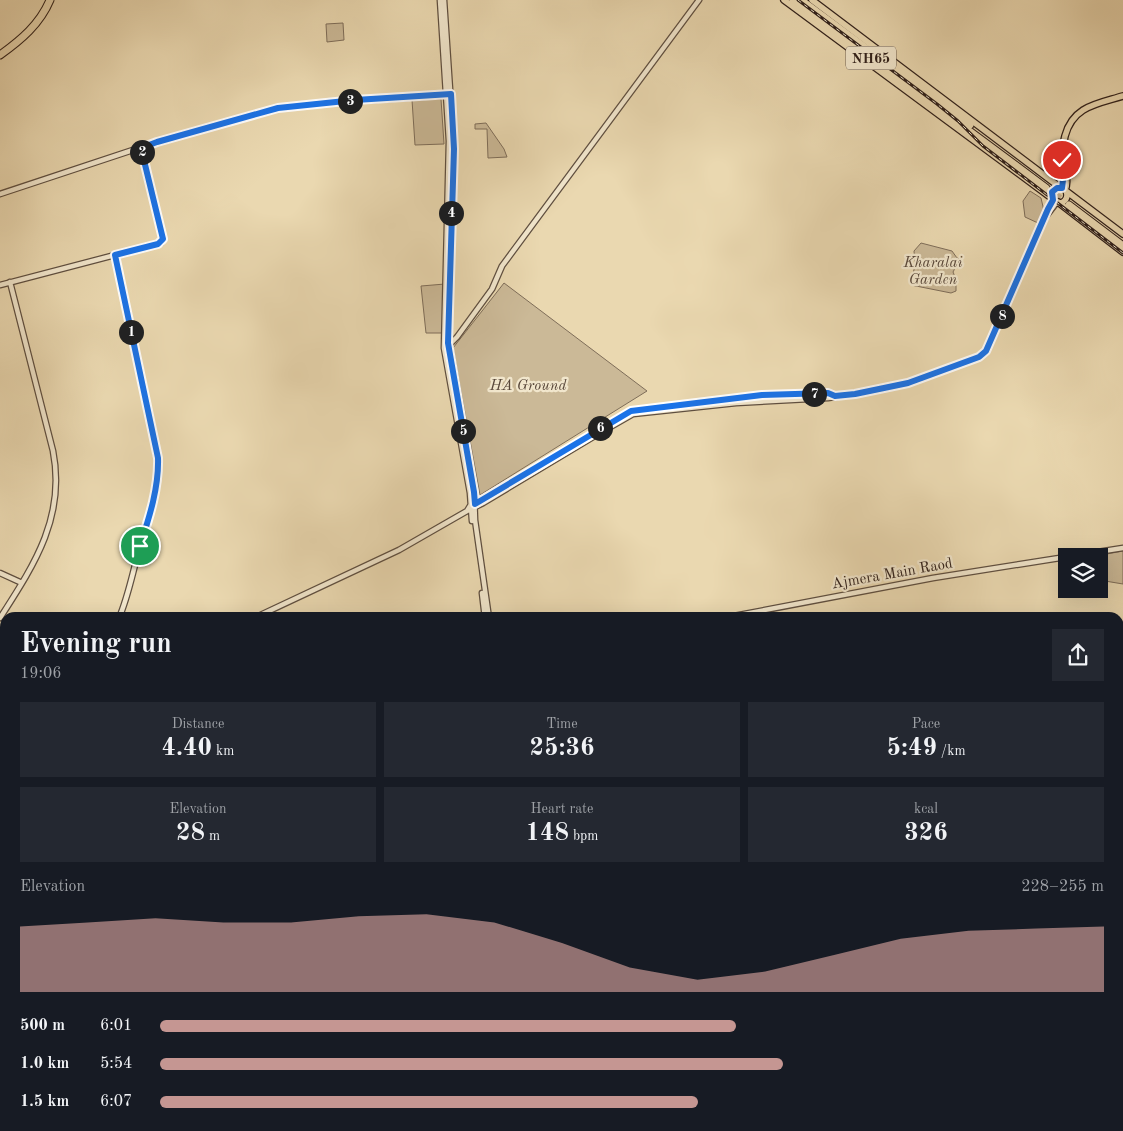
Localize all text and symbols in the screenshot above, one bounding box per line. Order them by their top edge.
road number: NH65 [846,46,896,70]
pin: 3 [338,88,362,114]
text: 3 [346,94,355,108]
pin [1041,139,1083,181]
pin: 2 [130,140,154,164]
text: 2 [138,145,147,159]
icon: check [1048,146,1076,174]
pin: 4 [438,200,464,226]
text: 4 [447,206,456,220]
park label: Kharalai Garden [903,256,962,288]
pin: 8 [990,304,1014,328]
text: 8 [998,309,1007,323]
pin: 1 [118,320,144,344]
text: 1 [127,325,136,339]
park label: HA Ground [489,379,567,394]
pin: 7 [802,382,826,406]
text: 7 [810,387,819,401]
pin: 6 [588,416,612,440]
pin: 5 [450,418,476,444]
text: 6 [596,421,605,435]
text: 5 [459,424,468,438]
pin [119,525,161,567]
icon: arrive [126,532,154,560]
map controls [1058,548,1108,598]
button: layers [1058,548,1108,598]
street label: Ajmera Main Raod [831,556,954,593]
button: share [1052,629,1104,681]
text: Evening run [20,631,172,659]
text: 19:06 [20,666,62,682]
text: Distance [172,717,224,731]
text: Time [546,717,578,731]
text: Pace [912,717,940,731]
text: 4.40 [162,736,212,761]
text: 25:36 [529,736,595,761]
text: 5:49 [886,736,937,761]
text: km [212,744,234,758]
text: /km [937,744,966,758]
text: Elevation [170,802,226,816]
text: Heart rate [531,802,593,816]
text: kcal [914,802,938,816]
text: 28 [176,821,205,846]
text: 148 [526,821,569,846]
text: 326 [904,821,948,846]
text: m [205,829,220,843]
text: bpm [569,829,598,843]
text: Elevation [20,879,85,895]
text: 228–255 m [1021,879,1104,895]
text: 500 m [20,1018,65,1034]
text: 6:01 [100,1018,132,1034]
text: 1.0 km [20,1056,69,1072]
text: 5:54 [100,1056,132,1072]
text: 1.5 km [20,1094,69,1110]
text: 6:07 [100,1094,132,1110]

